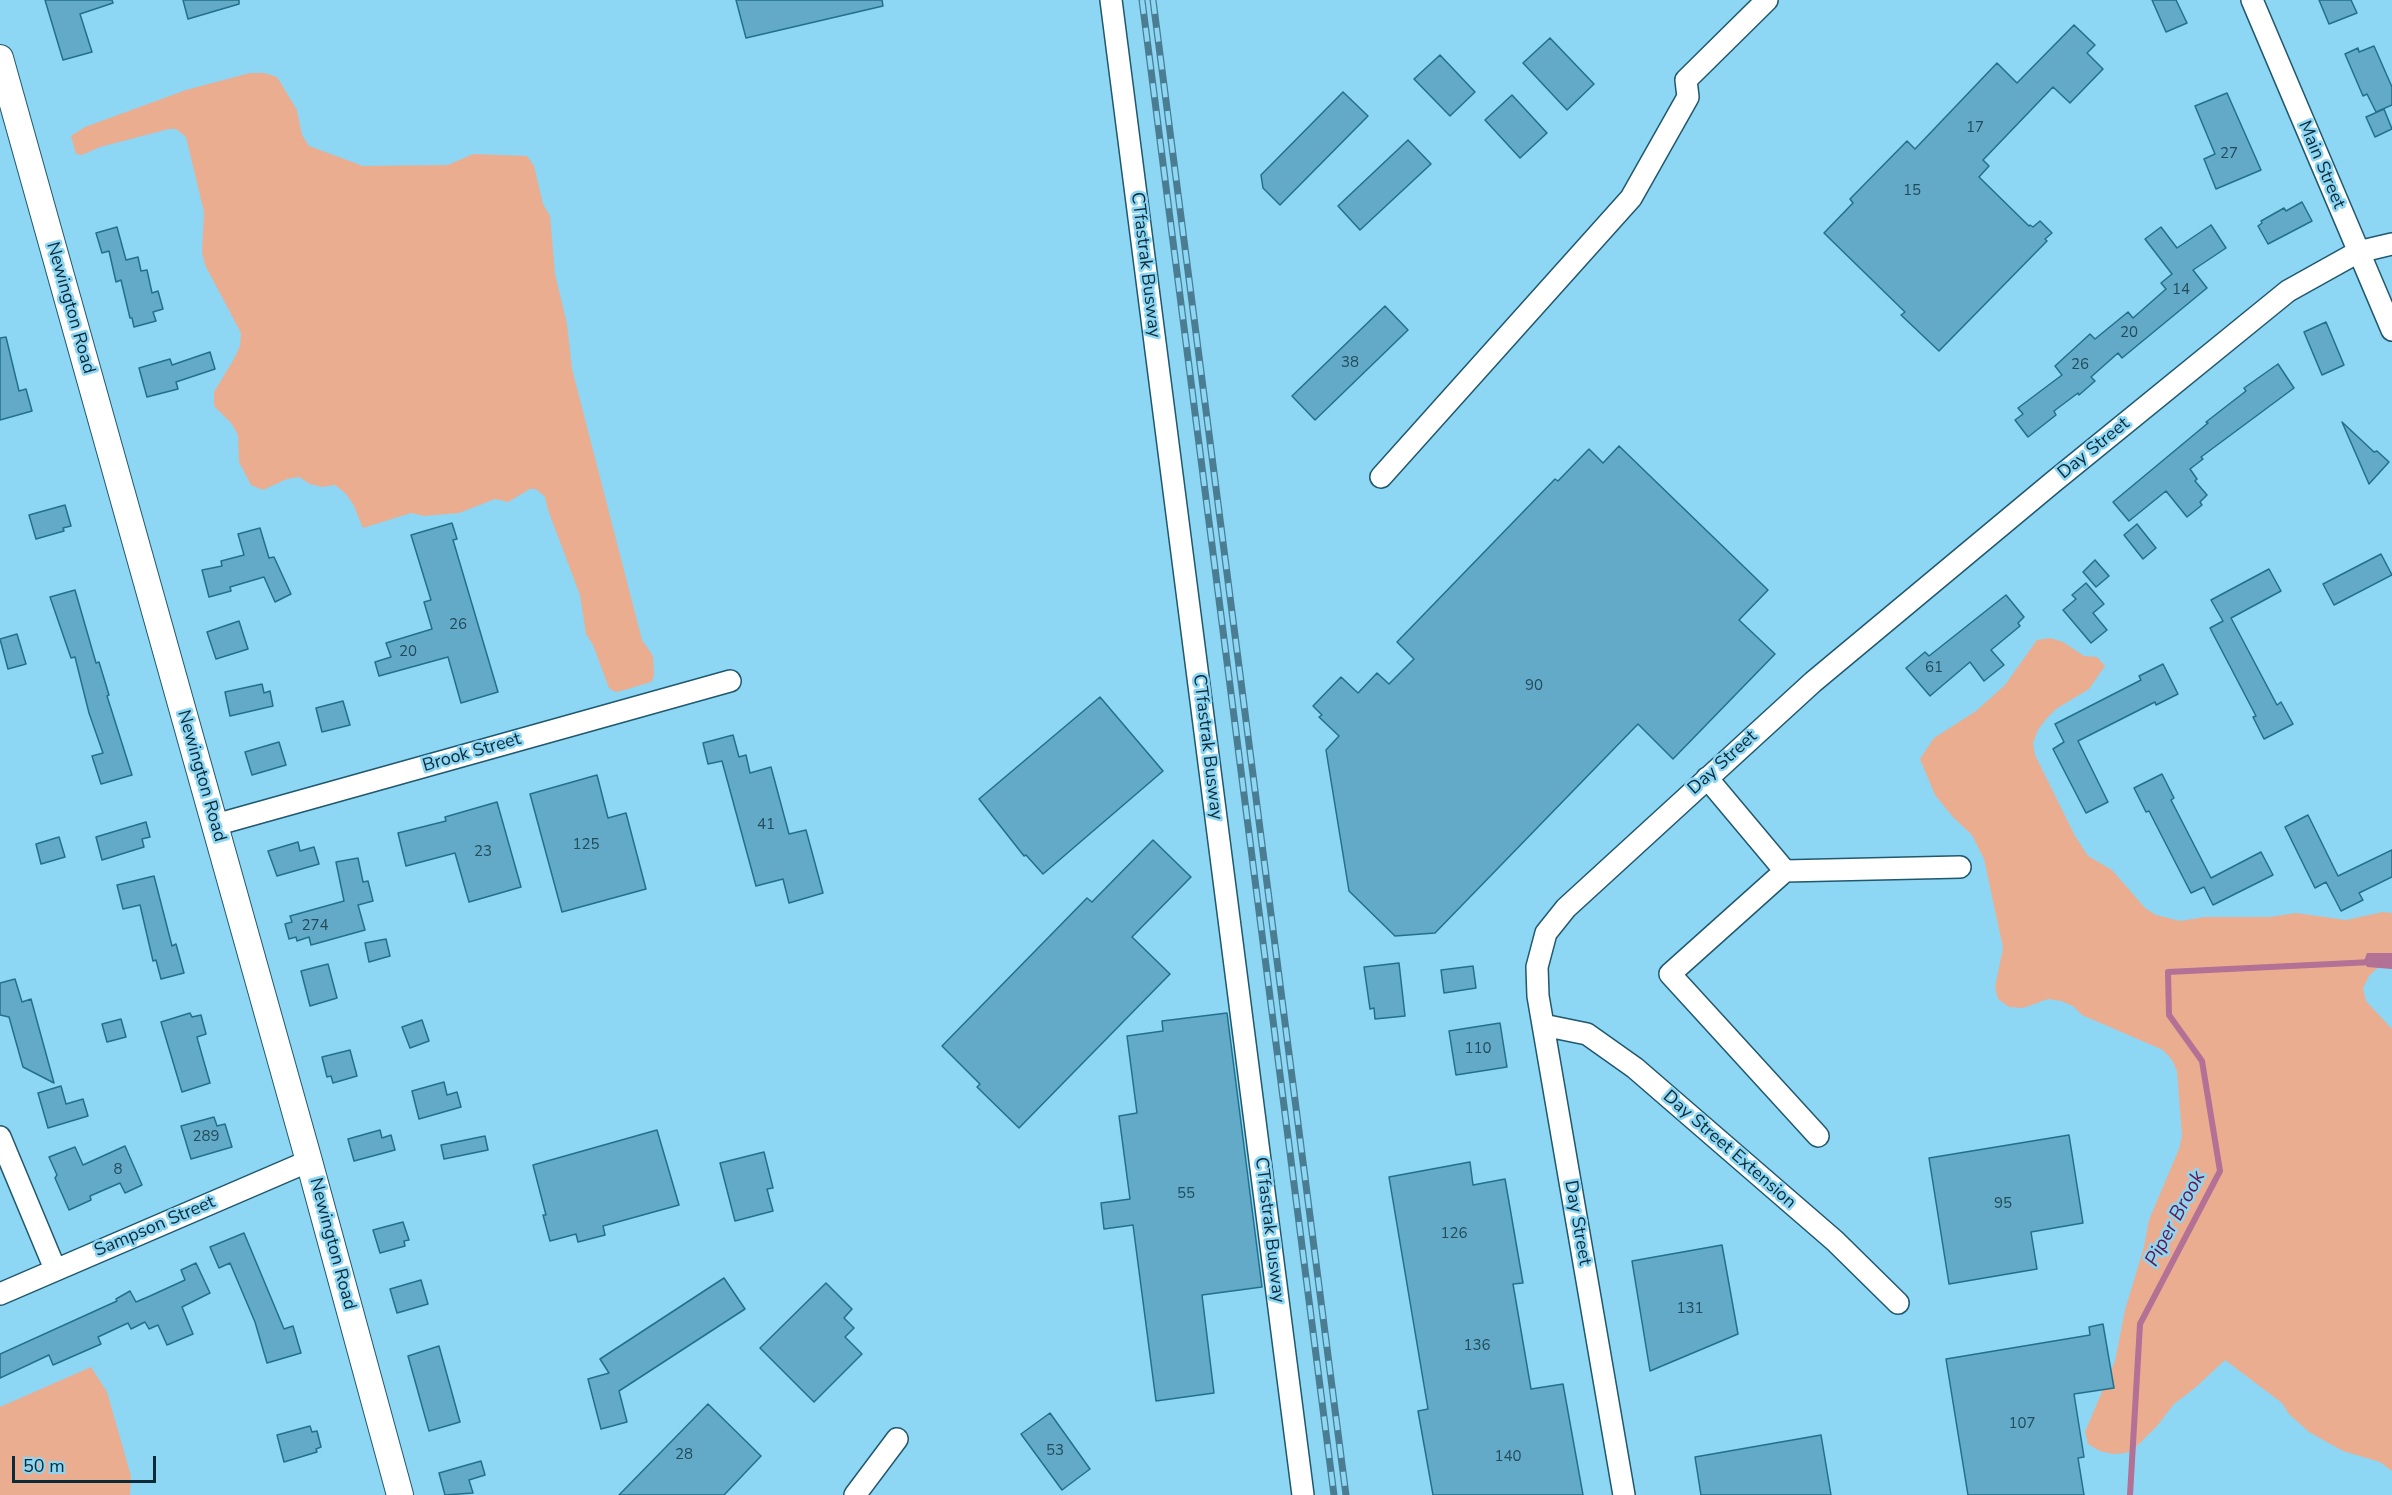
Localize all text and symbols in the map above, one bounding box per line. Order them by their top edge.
street label: Main Street [2293,118,2349,212]
house number: 17 [1966,119,1984,137]
house number: 27 [2220,145,2238,163]
house number: 15 [1903,182,1921,200]
street label: CTfastrak Busway [1125,191,1165,339]
street label: Newington Road [41,240,99,376]
house number: 14 [2172,281,2190,299]
house number: 20 [2120,324,2138,342]
house number: 38 [1341,354,1359,372]
house number: 26 [2071,356,2089,374]
street label: Day Street [2054,414,2134,484]
house number: 26 [449,616,467,634]
house number: 20 [399,643,417,661]
house number: 61 [1925,659,1943,677]
street label: CTfastrak Busway [1187,673,1227,821]
house number: 90 [1525,677,1543,695]
street label: Newington Road [172,708,230,844]
street label: Day Street [1684,726,1762,800]
street label: Brook Street [420,729,524,777]
house number: 41 [757,816,775,834]
house number: 125 [573,836,599,854]
house number: 23 [474,843,492,861]
house number: 274 [302,917,328,935]
house number: 110 [1465,1040,1491,1058]
street label: Day Street Extension [1658,1086,1800,1214]
house number: 289 [193,1128,219,1146]
street label: CTfastrak Busway [1249,1156,1289,1304]
house number: 8 [114,1161,122,1179]
water label: Piper Brook [2141,1167,2211,1271]
street label: Newington Road [304,1176,360,1312]
street label: Day Street [1559,1179,1595,1267]
house number: 55 [1177,1185,1195,1203]
street label: Sampson Street [91,1192,219,1262]
house number: 95 [1994,1195,2012,1213]
house number: 126 [1441,1225,1467,1243]
house number: 131 [1677,1300,1703,1318]
house number: 136 [1464,1337,1490,1355]
house number: 107 [2009,1415,2035,1433]
house number: 53 [1046,1442,1064,1460]
scale bar [15,1444,159,1482]
house number: 28 [675,1446,693,1464]
house number: 140 [1495,1448,1521,1466]
text: 50 m [23,1454,65,1478]

